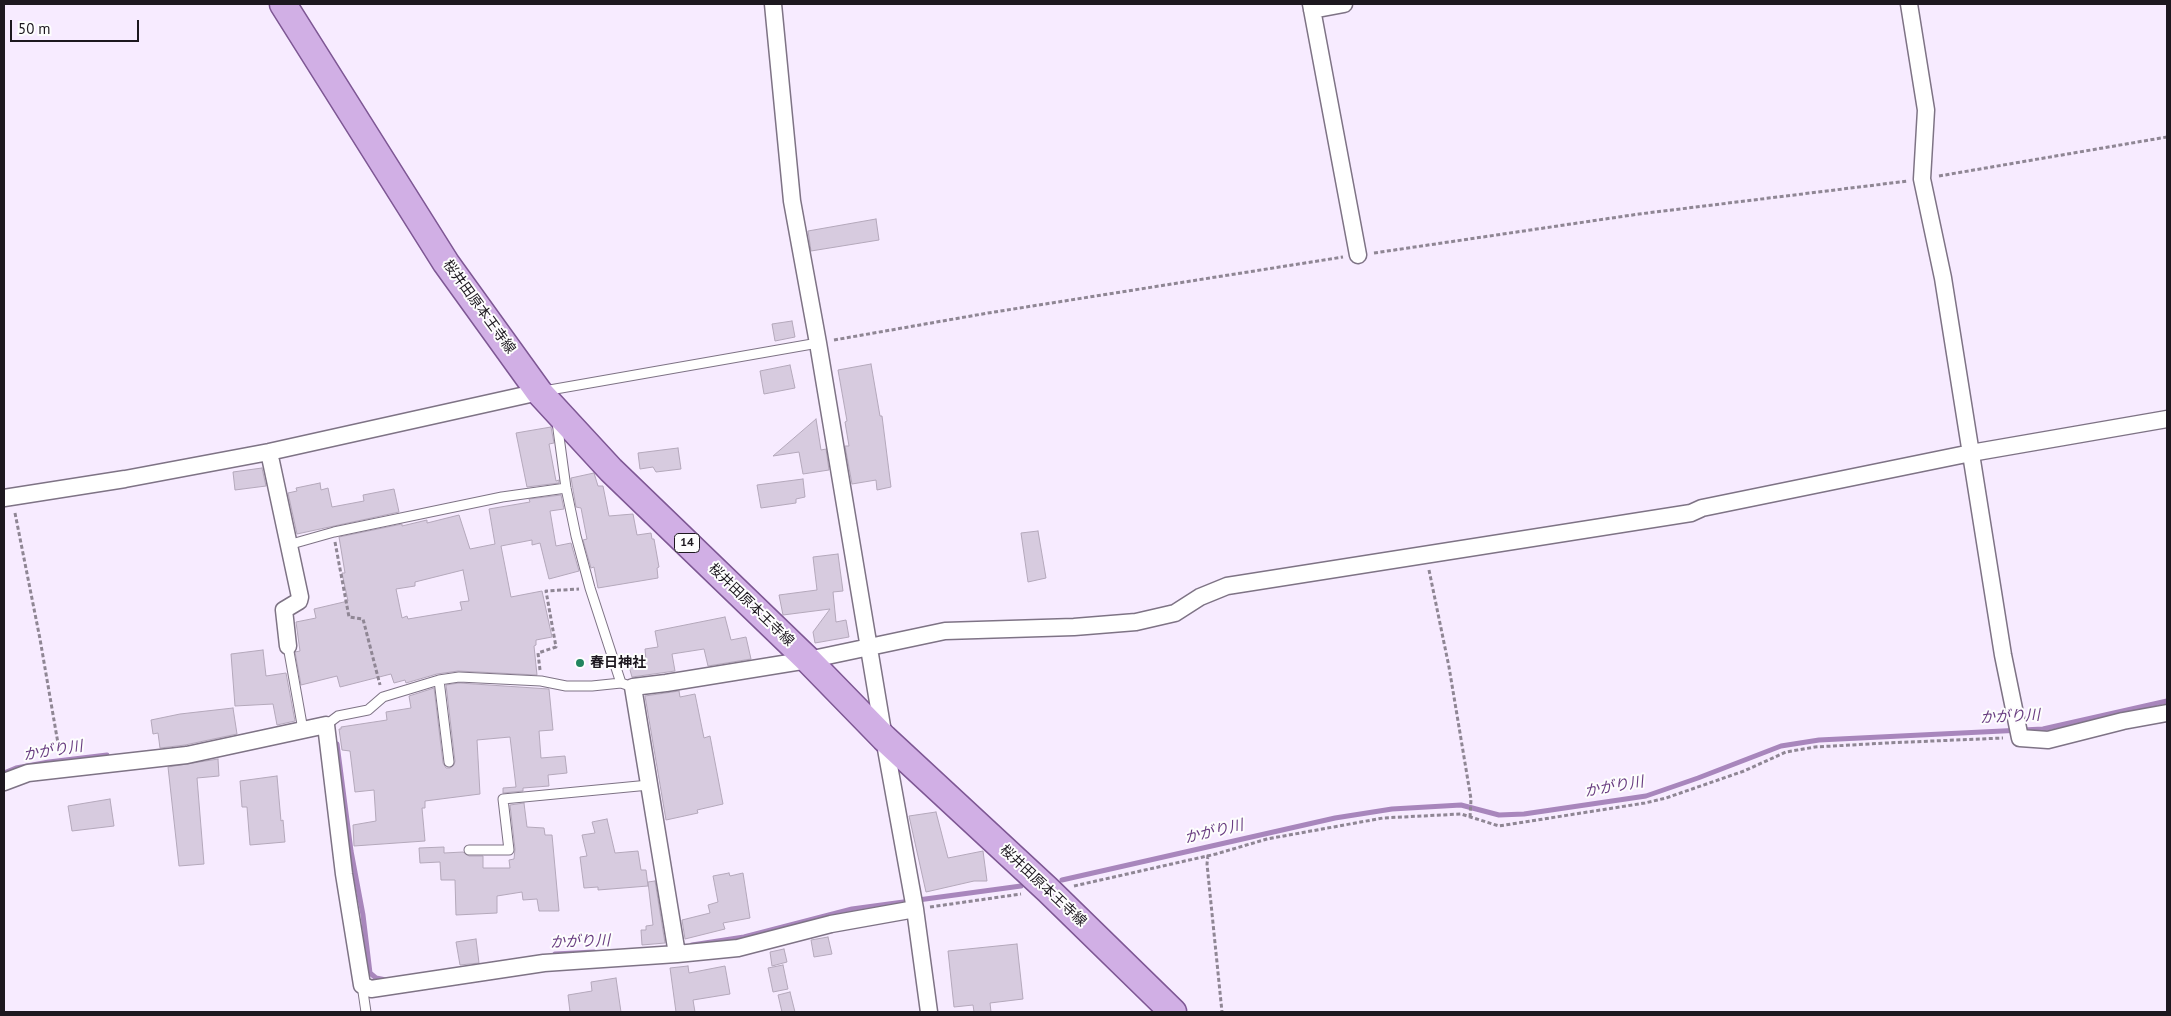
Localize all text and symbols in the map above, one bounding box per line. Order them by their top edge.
scale bar [12,10,141,42]
text: 50 m [18,19,51,38]
street label: 桜井田原本王寺線 [439,257,519,357]
road number: 14 [674,534,700,552]
street label: 桜井田原本王寺線 [705,560,797,650]
place label: 春日神社 [590,655,646,671]
marker: 春日神社 [574,657,586,669]
water label: かがり川 [1980,706,2040,728]
water label: かがり川 [22,737,84,765]
water label: かがり川 [1583,773,1645,801]
water label: かがり川 [1183,816,1245,848]
street label: 桜井田原本王寺線 [996,842,1090,930]
water label: かがり川 [550,932,610,952]

